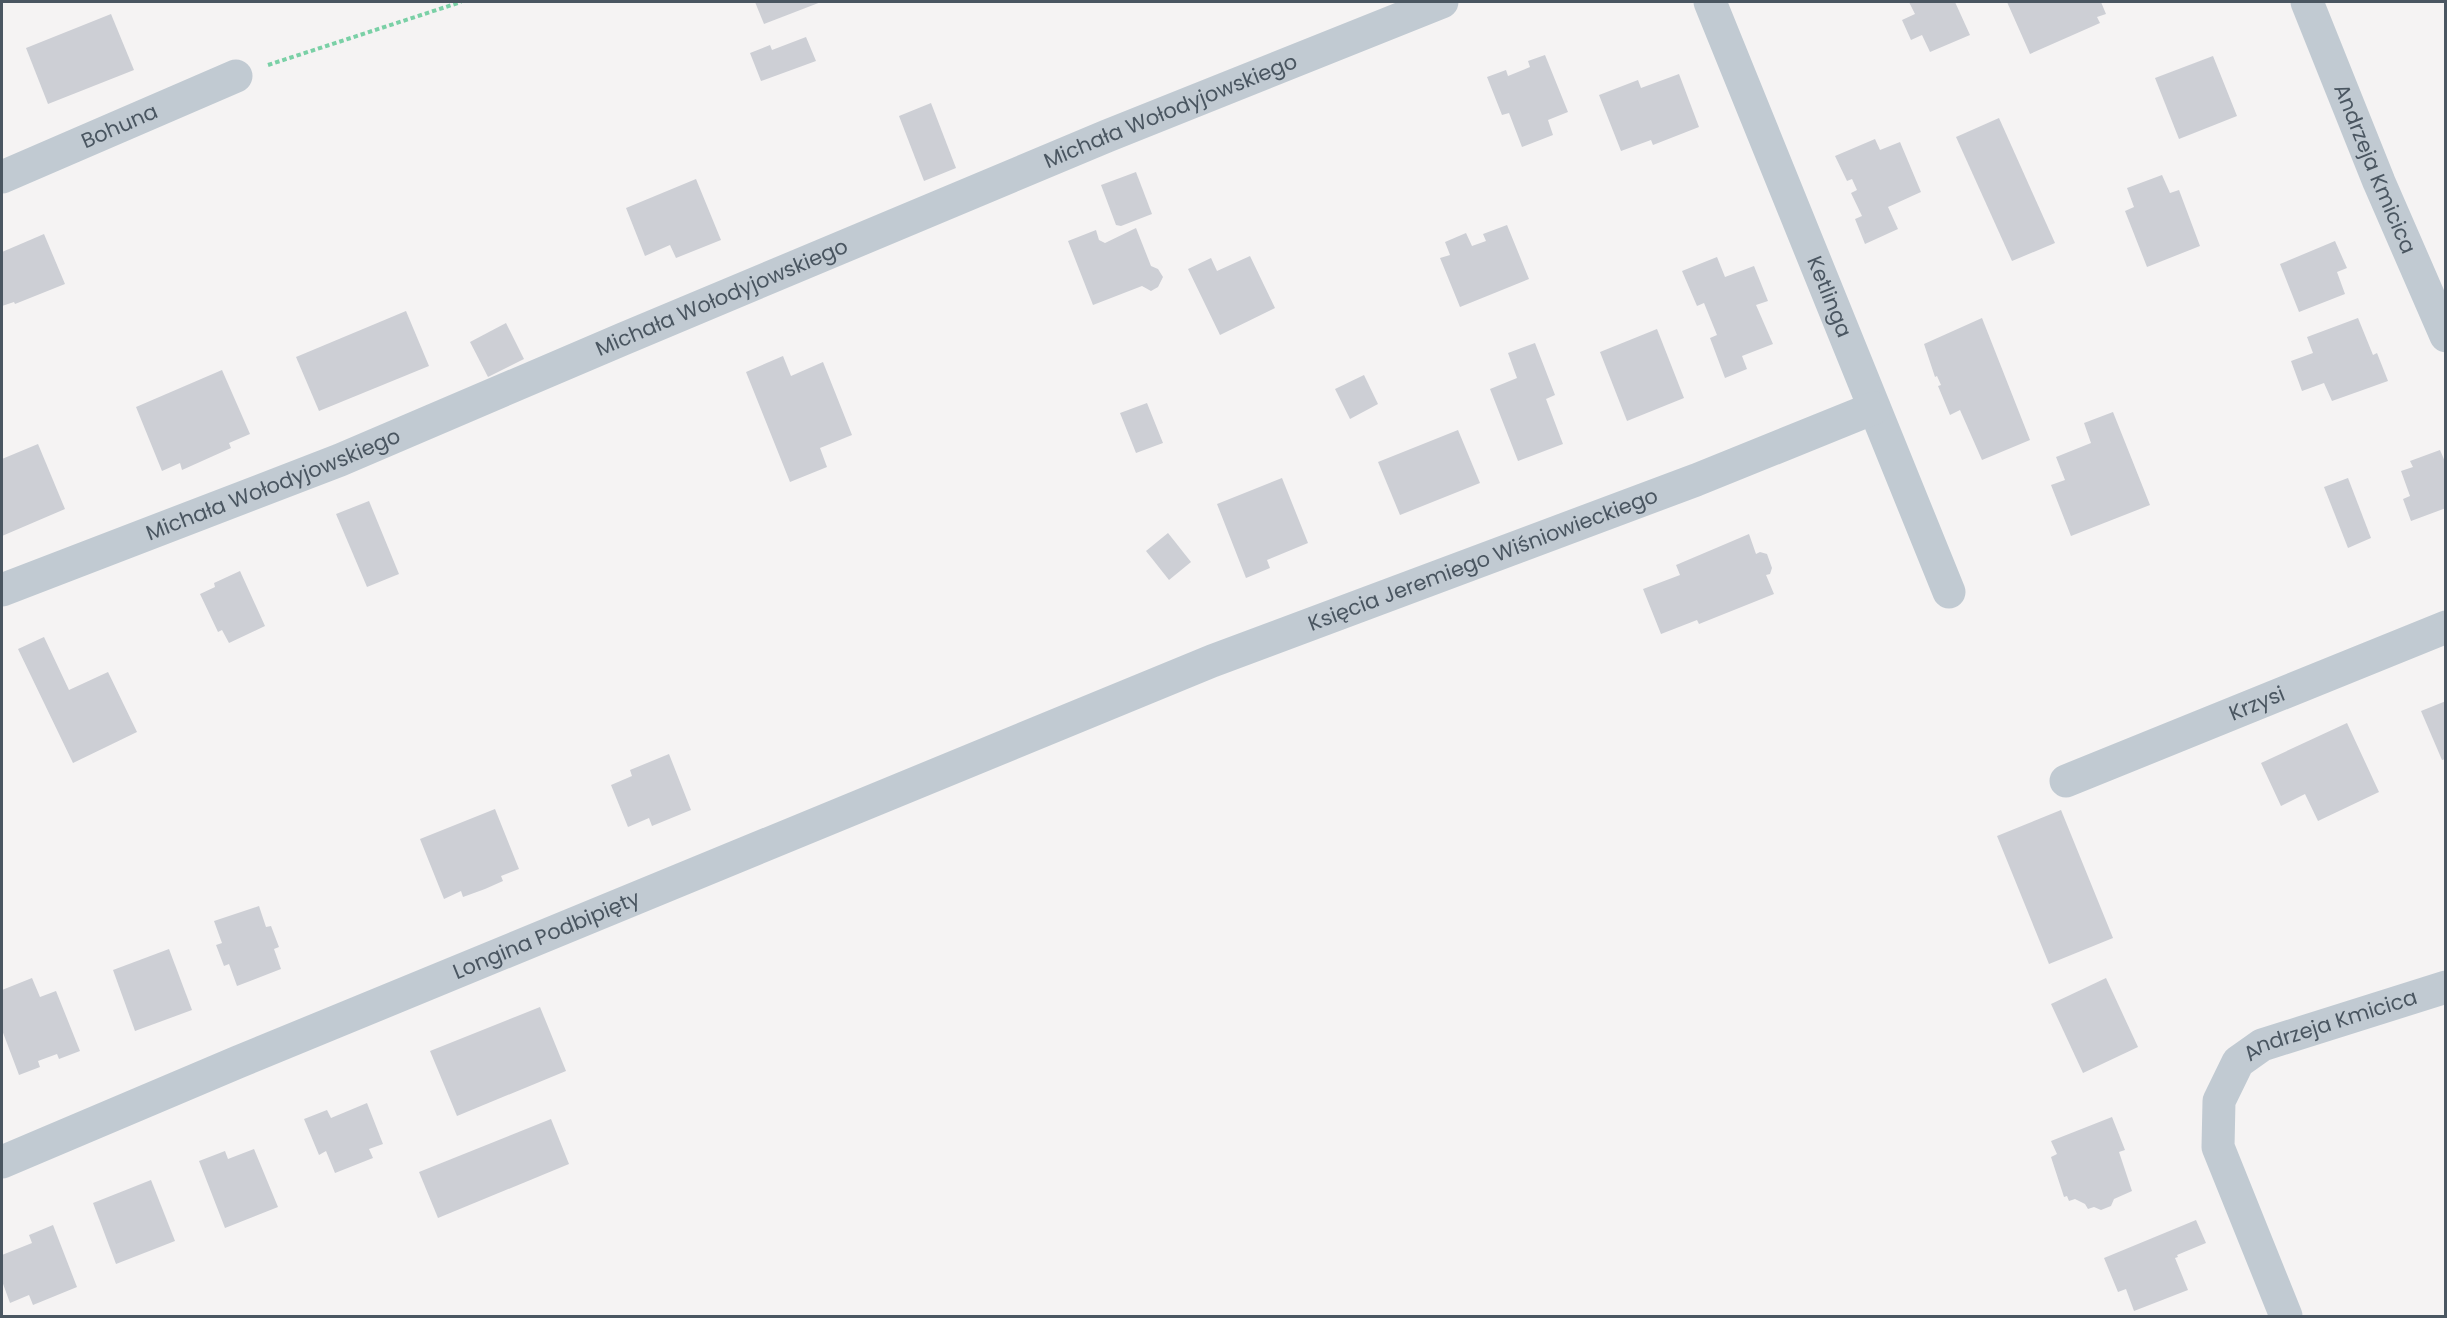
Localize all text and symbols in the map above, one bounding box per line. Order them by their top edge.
street label: Michała Wołodyjowskiego [1039,46,1301,175]
street label: Andrzeja Kmicica [2327,79,2423,258]
street label: Bohuna [76,96,162,155]
street label: Michała Wołodyjowskiego [591,231,852,363]
street label: Ketlinga [1800,251,1859,342]
street label: Michała Wołodyjowskiego [142,421,405,547]
street label: Księcia Jeremiego Wiśniowieckiego [1304,481,1662,638]
street label: Krzysi [2224,679,2289,727]
street label: Longina Podbipięty [449,883,644,986]
street label: Andrzeja Kmicica [2237,982,2421,1068]

